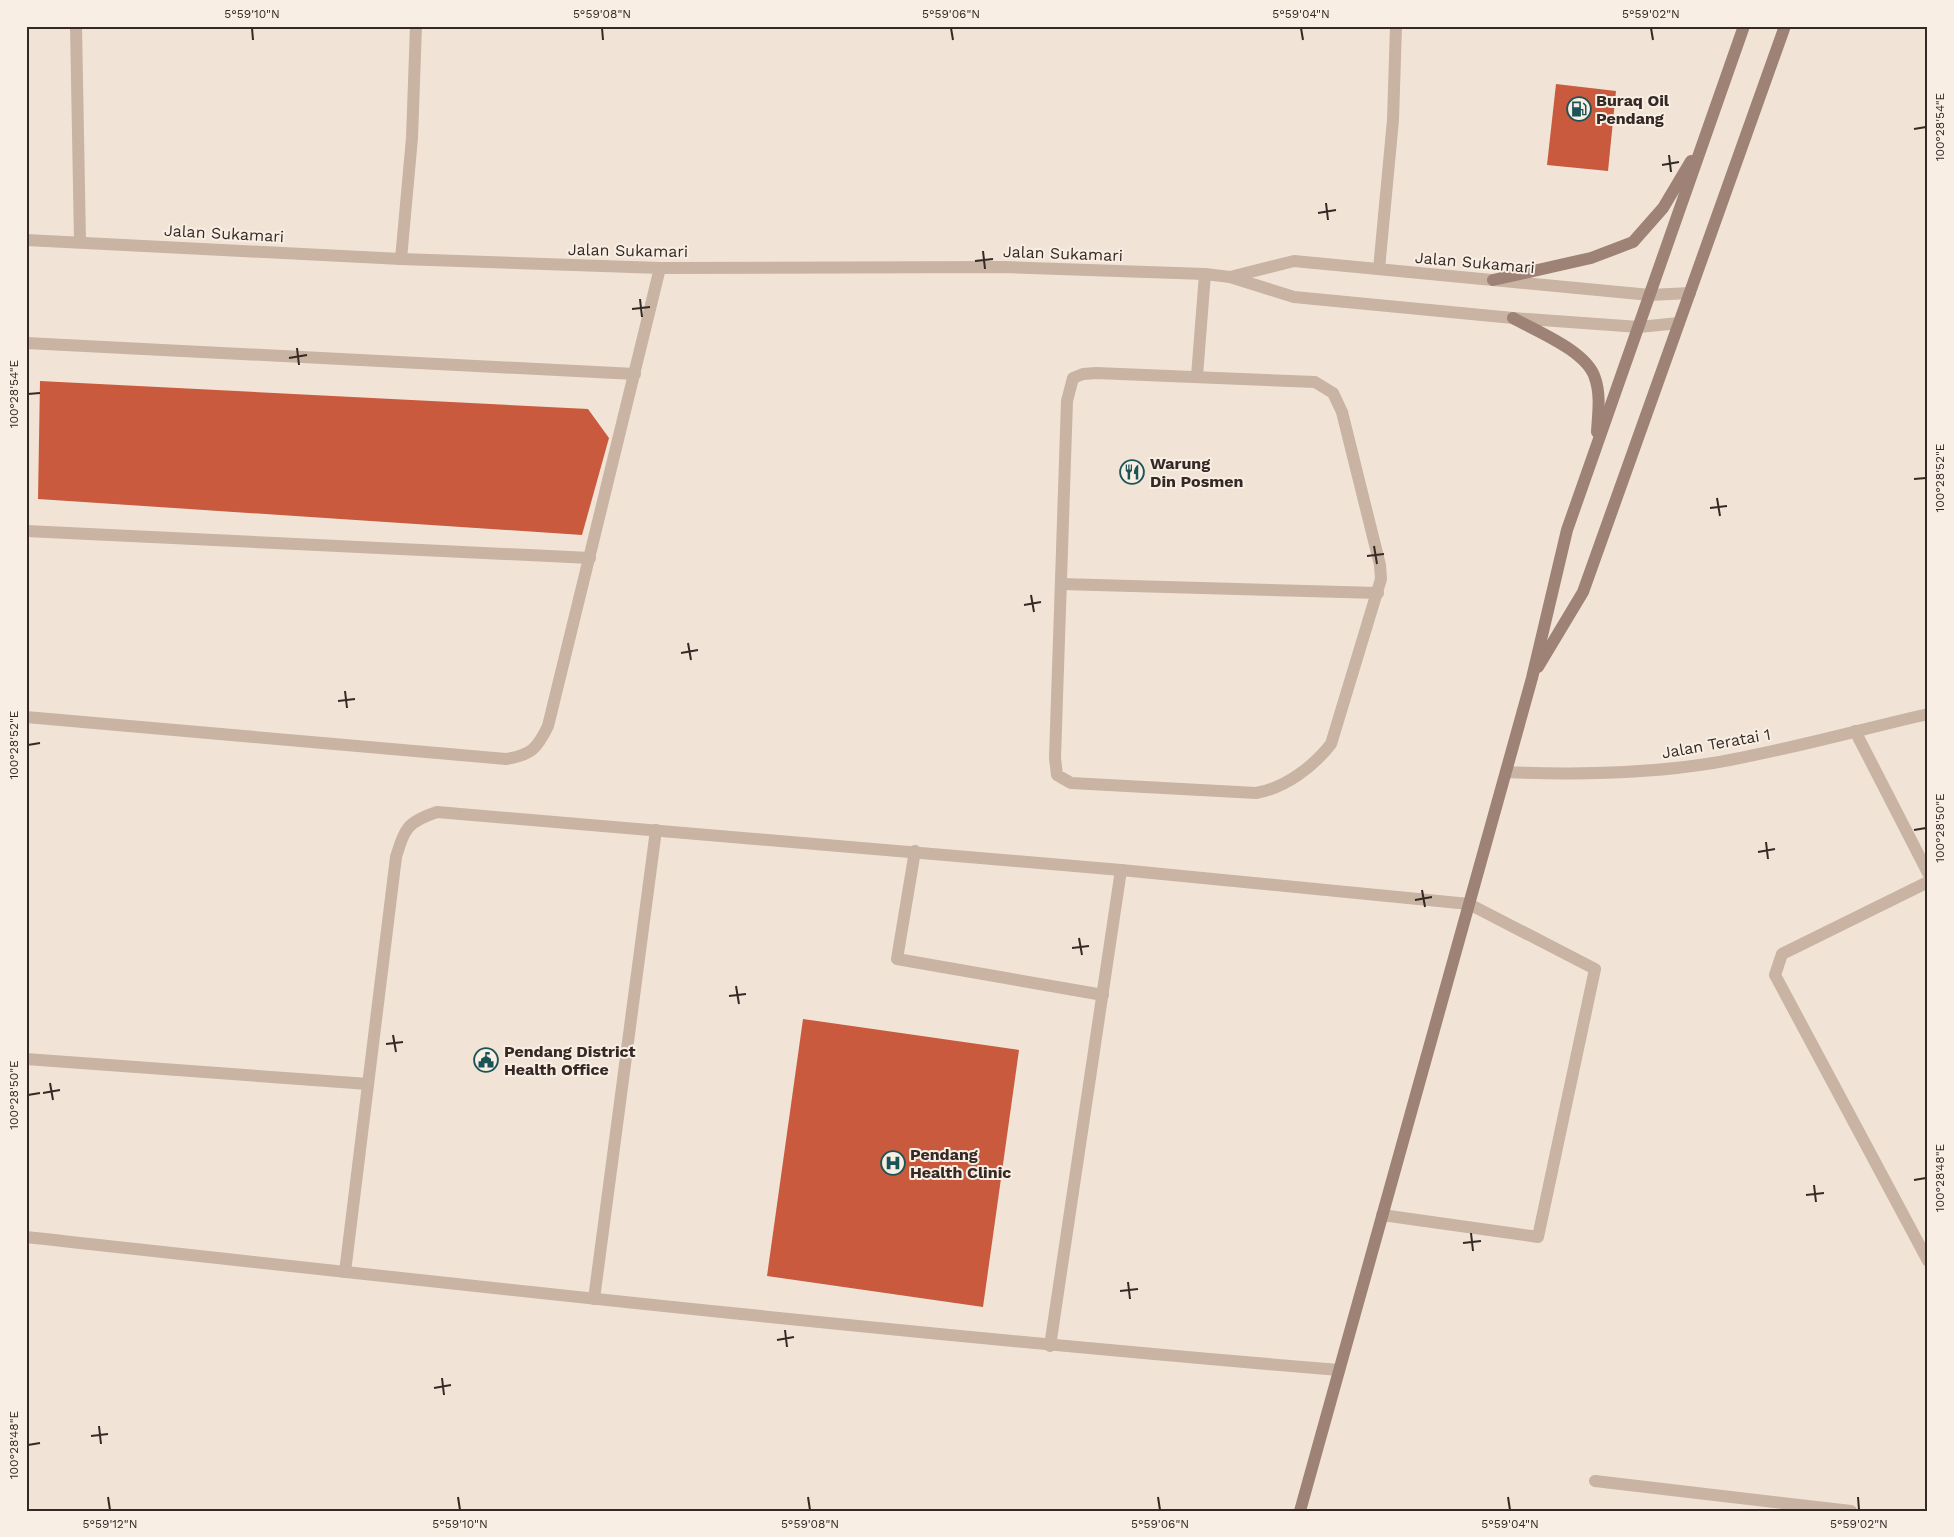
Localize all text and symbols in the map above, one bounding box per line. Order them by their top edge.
text: 5°59'10"N [224,7,280,21]
text: 5°59'08"N [573,7,631,21]
text: 5°59'06"N [922,7,980,21]
text: 5°59'04"N [1272,7,1330,21]
text: 5°59'02"N [1622,7,1680,21]
place label: Buraq Oil Pendang [1596,91,1670,128]
text: 100°28'54"E [1933,92,1947,161]
fuel station icon: Buraq Oil Pendang [1566,96,1592,122]
street label: Jalan Sukamari [163,221,285,246]
street label: Jalan Sukamari [568,240,688,261]
street label: Jalan Sukamari [1003,242,1123,265]
street label: Jalan Sukamari [1414,248,1536,277]
text: 100°28'54"E [7,359,21,428]
text: 100°28'52"E [1933,443,1947,512]
place label: Warung Din Posmen [1150,454,1243,491]
restaurant icon: Warung Din Posmen [1119,459,1145,485]
text: 100°28'52"E [7,710,21,779]
street label: Jalan Teratai 1 [1660,725,1772,762]
text: 100°28'50"E [1933,793,1947,863]
place label: Pendang District Health Office [504,1042,636,1079]
public building icon: Pendang District Health Office [473,1047,499,1073]
text: 100°28'50"E [7,1060,21,1130]
text: 100°28'48"E [1933,1143,1947,1212]
place label: Pendang Health Clinic [910,1145,1011,1182]
hospital icon: Pendang Health Clinic [880,1150,906,1176]
text: 100°28'48"E [7,1410,21,1479]
text: 5°59'12"N [82,1517,138,1531]
text: 5°59'10"N [432,1517,488,1531]
text: 5°59'08"N [781,1517,839,1531]
text: 5°59'06"N [1131,1517,1189,1531]
text: 5°59'04"N [1481,1517,1539,1531]
text: 5°59'02"N [1830,1517,1888,1531]

